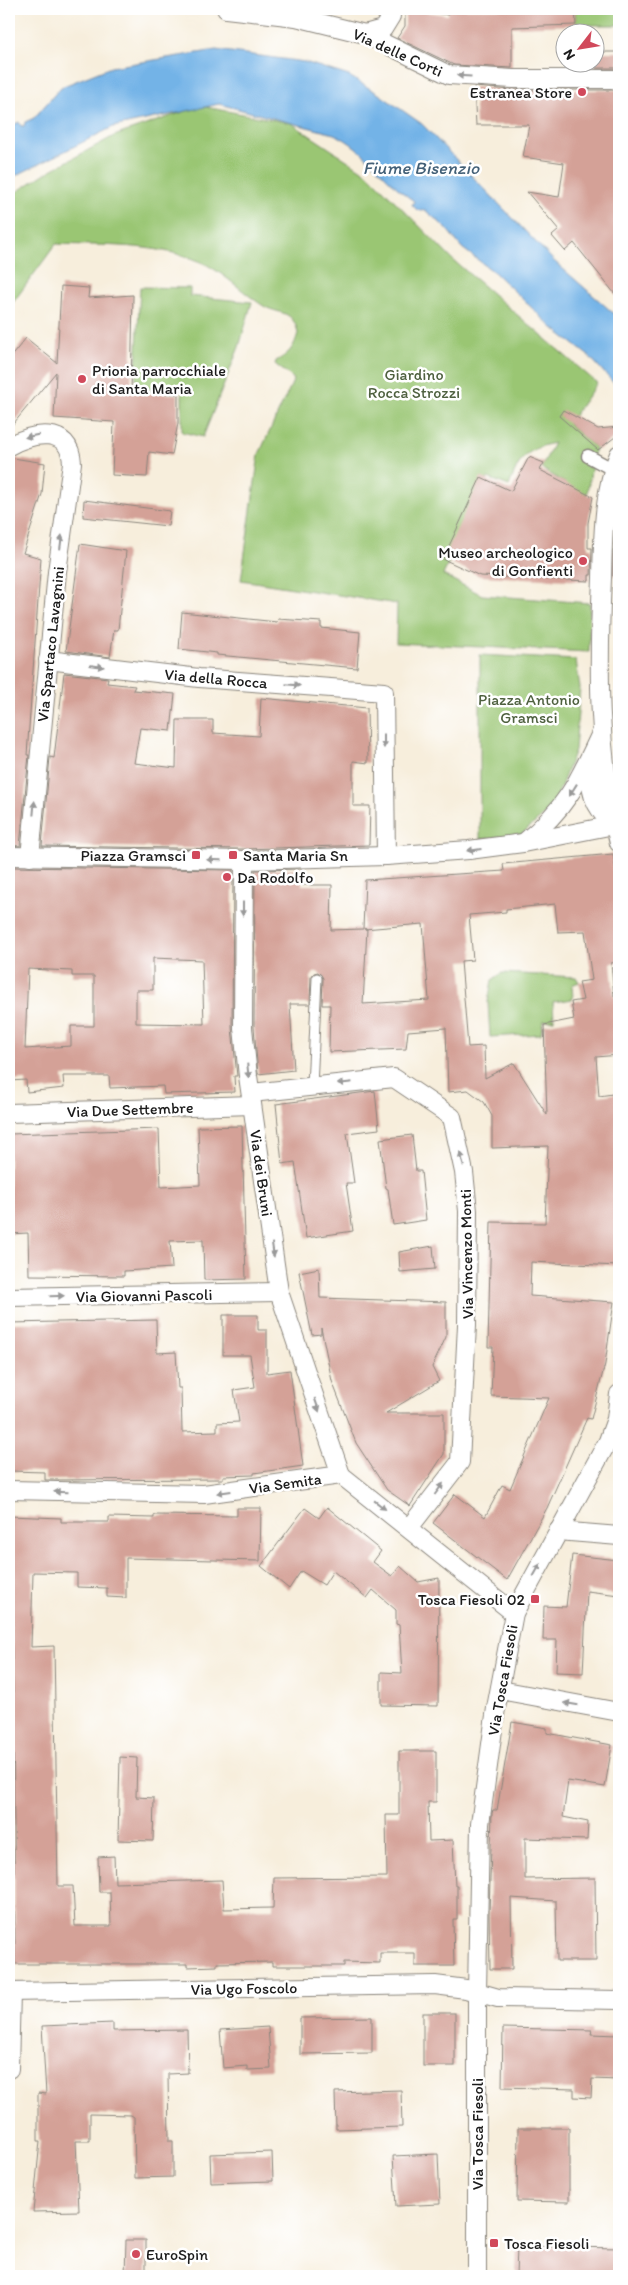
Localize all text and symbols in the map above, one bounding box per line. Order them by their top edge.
north arrow [556,22,606,72]
street label: Via delle Corti [350,24,446,81]
text: N [560,46,579,63]
one-way arrow [456,71,472,79]
place label: Estranea Store [470,83,572,102]
marker: Estranea Store [576,86,588,98]
water label: Fiume Bisenzio [363,157,480,179]
place label: Prioria parrocchiale di Santa Maria [92,361,226,398]
park label: Giardino Rocca Strozzi [368,365,460,402]
marker: Prioria parrocchiale di Santa Maria [76,373,88,385]
one-way arrow [24,432,39,440]
one-way arrow [57,534,65,550]
place label: Museo archeologico di Gonfienti [438,543,573,580]
marker: Museo archeologico di Gonfienti [577,555,589,567]
street label: Via Spartaco Lavagnini [33,565,68,723]
one-way arrow [89,662,105,670]
street label: Via della Rocca [164,665,269,693]
one-way arrow [286,682,302,690]
park label: Piazza Antonio Gramsci [478,690,580,727]
one-way arrow [380,733,388,749]
one-way arrow [568,784,577,797]
one-way arrow [30,800,38,816]
place label: Piazza Gramsci [80,846,186,865]
place label: Santa Maria Sn [243,846,348,865]
one-way arrow [466,846,482,854]
marker: Piazza Gramsci [190,849,202,861]
marker: Santa Maria Sn [227,849,239,861]
one-way arrow [206,856,222,864]
place label: Da Rodolfo [237,868,313,887]
marker: Da Rodolfo [221,871,233,883]
one-way arrow [239,901,247,917]
one-way arrow [244,1064,252,1080]
one-way arrow [336,1080,352,1088]
street label: Via Due Settembre [66,1098,194,1121]
street label: Via dei Bruni [246,1128,277,1218]
one-way arrow [458,1152,466,1167]
street label: Via Vincenzo Monti [456,1189,477,1319]
one-way arrow [269,1242,277,1258]
street label: Via Giovanni Pascoli [75,1285,213,1306]
one-way arrow [50,1292,66,1300]
one-way arrow [314,1398,322,1413]
street label: Via Semita [248,1469,323,1498]
one-way arrow [434,1482,444,1496]
one-way arrow [53,1487,69,1495]
one-way arrow [215,1488,231,1496]
one-way arrow [373,1500,386,1511]
one-way arrow [533,1563,541,1577]
place label: Tosca Fiesoli 02 [418,1590,526,1609]
marker: Tosca Fiesoli 02 [529,1593,541,1605]
street label: Via Tosca Fiesoli [483,1623,522,1737]
one-way arrow [563,1699,579,1707]
street label: Via Ugo Foscolo [190,1978,298,1999]
street label: Via Tosca Fiesoli [468,2078,487,2190]
place label: Tosca Fiesoli [504,2234,589,2253]
marker: Tosca Fiesoli [488,2237,500,2249]
place label: EuroSpin [146,2245,208,2264]
marker: EuroSpin [130,2248,142,2260]

